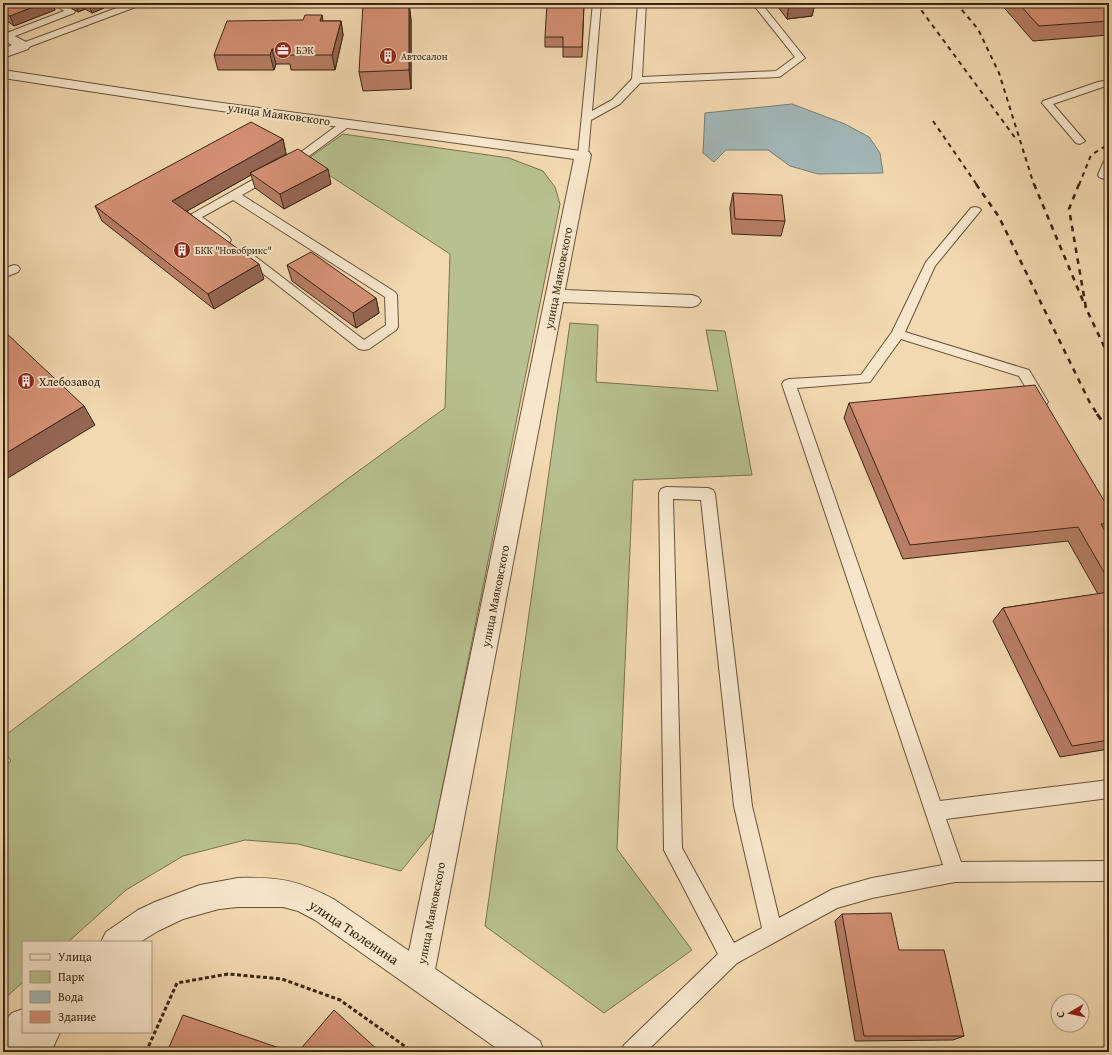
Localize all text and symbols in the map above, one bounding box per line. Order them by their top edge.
office icon: БЭК [273,40,293,60]
place label: БЭК [296,43,314,58]
building icon: Автосалон [378,46,398,66]
place label: Автосалон [401,49,448,64]
street label: улица Маяковского [226,98,331,130]
street label: улица Маяковского [540,226,576,331]
building icon: БКК "Новобрикс" [172,240,192,260]
place label: БКК "Новобрикс" [195,243,272,258]
building icon: Хлебозавод [16,371,36,391]
place label: Хлебозавод [39,373,101,390]
street label: улица Маяковского [477,544,513,649]
street label: улица Маяковского [413,861,449,966]
street label: улица Тюленина [304,894,403,970]
legend [22,941,152,1033]
text: Улица [58,948,92,965]
text: Парк [58,968,85,985]
text: Вода [58,988,83,1005]
north arrow [1050,993,1090,1033]
text: Здание [58,1008,97,1025]
text: С [1052,1010,1069,1019]

